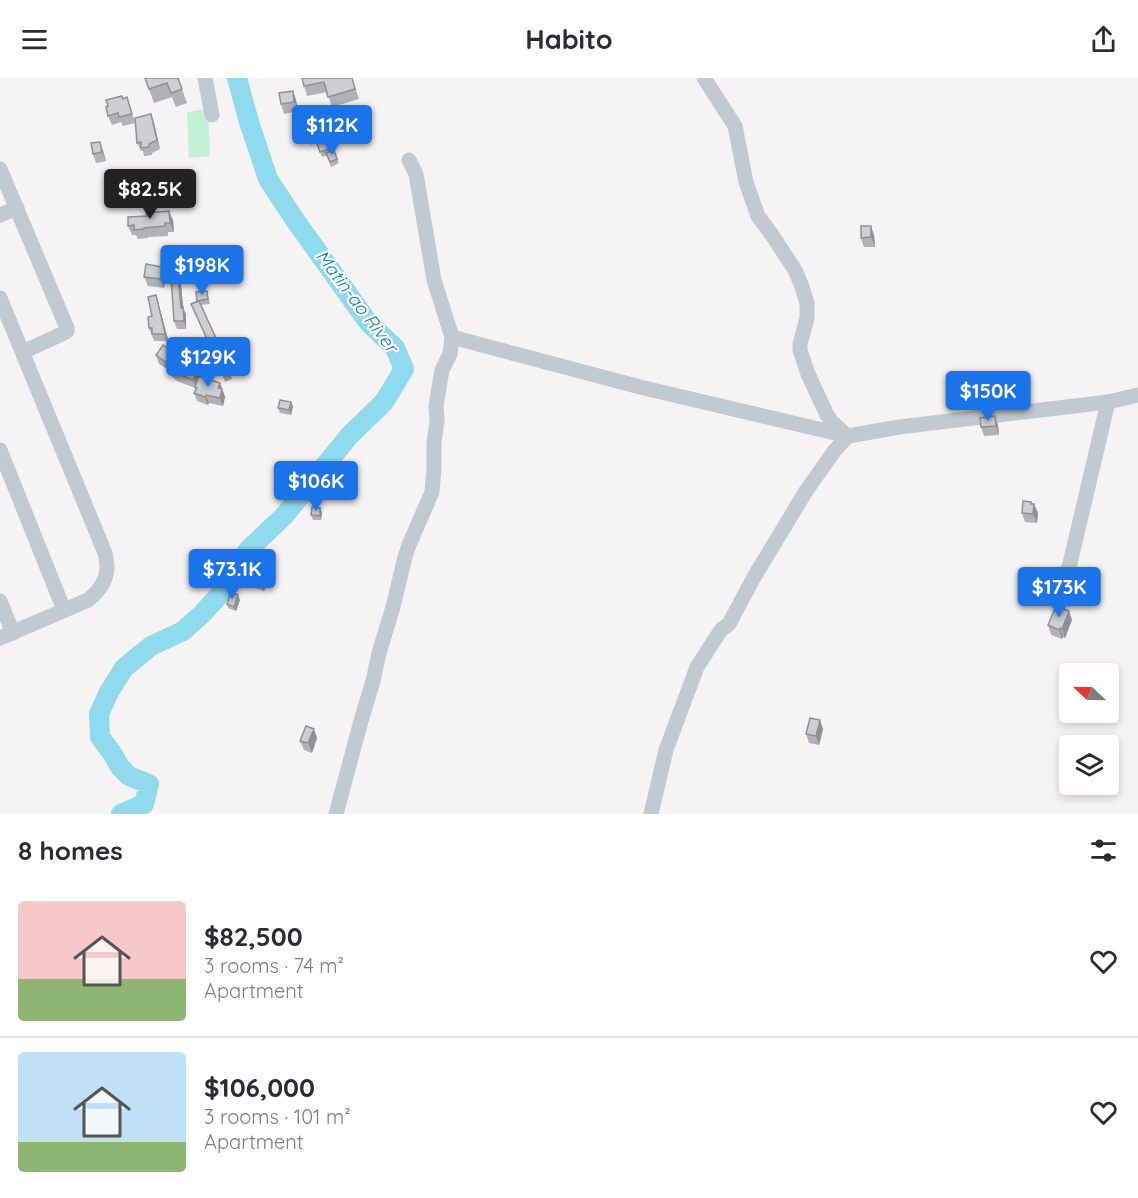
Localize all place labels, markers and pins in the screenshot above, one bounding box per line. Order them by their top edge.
pin: $112K [290,105,374,156]
pin: $82.5K [101,169,199,220]
pin: $198K [160,245,244,296]
pin: $129K [166,337,250,388]
pin: $150K [946,371,1030,422]
pin: $106K [274,461,358,512]
pin: $73.1K [183,549,281,600]
pin: $173K [1017,567,1101,618]

